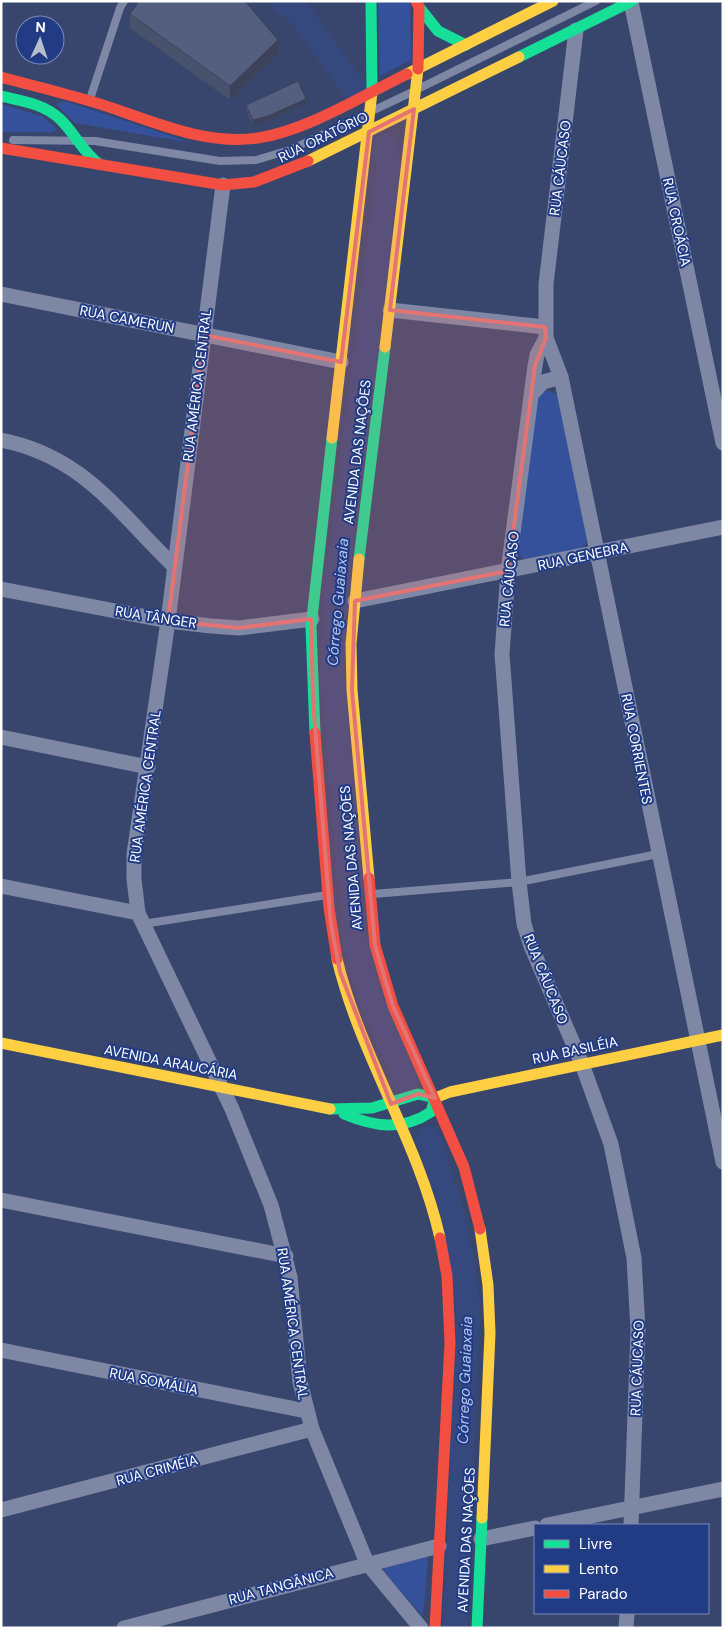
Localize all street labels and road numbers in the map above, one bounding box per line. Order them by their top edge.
street label: RUA ORATÓRIO [275,107,371,167]
street label: RUA CÁUCASO [545,119,575,217]
street label: RUA CROÁCIA [659,176,695,268]
street label: RUA CAMERUN [78,301,176,337]
street label: RUA AMÉRICA CENTRAL [179,308,215,462]
street label: AVENIDA DAS NAÇÕES [339,379,375,525]
street label: RUA CÁUCASO [495,530,523,628]
street label: RUA GENEBRA [536,538,630,574]
street label: RUA TÂNGER [114,602,198,632]
street label: RUA CORRIENTES [617,692,657,806]
street label: RUA AMÉRICA CENTRAL [125,709,165,863]
street label: AVENIDA DAS NAÇÕES [336,785,366,931]
street label: RUA CÁUCASO [520,931,572,1027]
street label: RUA BASILÉIA [531,1032,619,1068]
street label: AVENIDA ARAUCÁRIA [103,1040,239,1084]
street label: RUA AMÉRICA CENTRAL [273,1247,313,1401]
street label: RUA CÁUCASO [626,1320,648,1416]
street label: RUA SOMÁLIA [108,1364,200,1398]
street label: RUA CRIMÉIA [114,1450,200,1490]
street label: AVENIDA DAS NAÇÕES [453,1467,479,1613]
street label: RUA TANGÂNICA [227,1563,335,1609]

